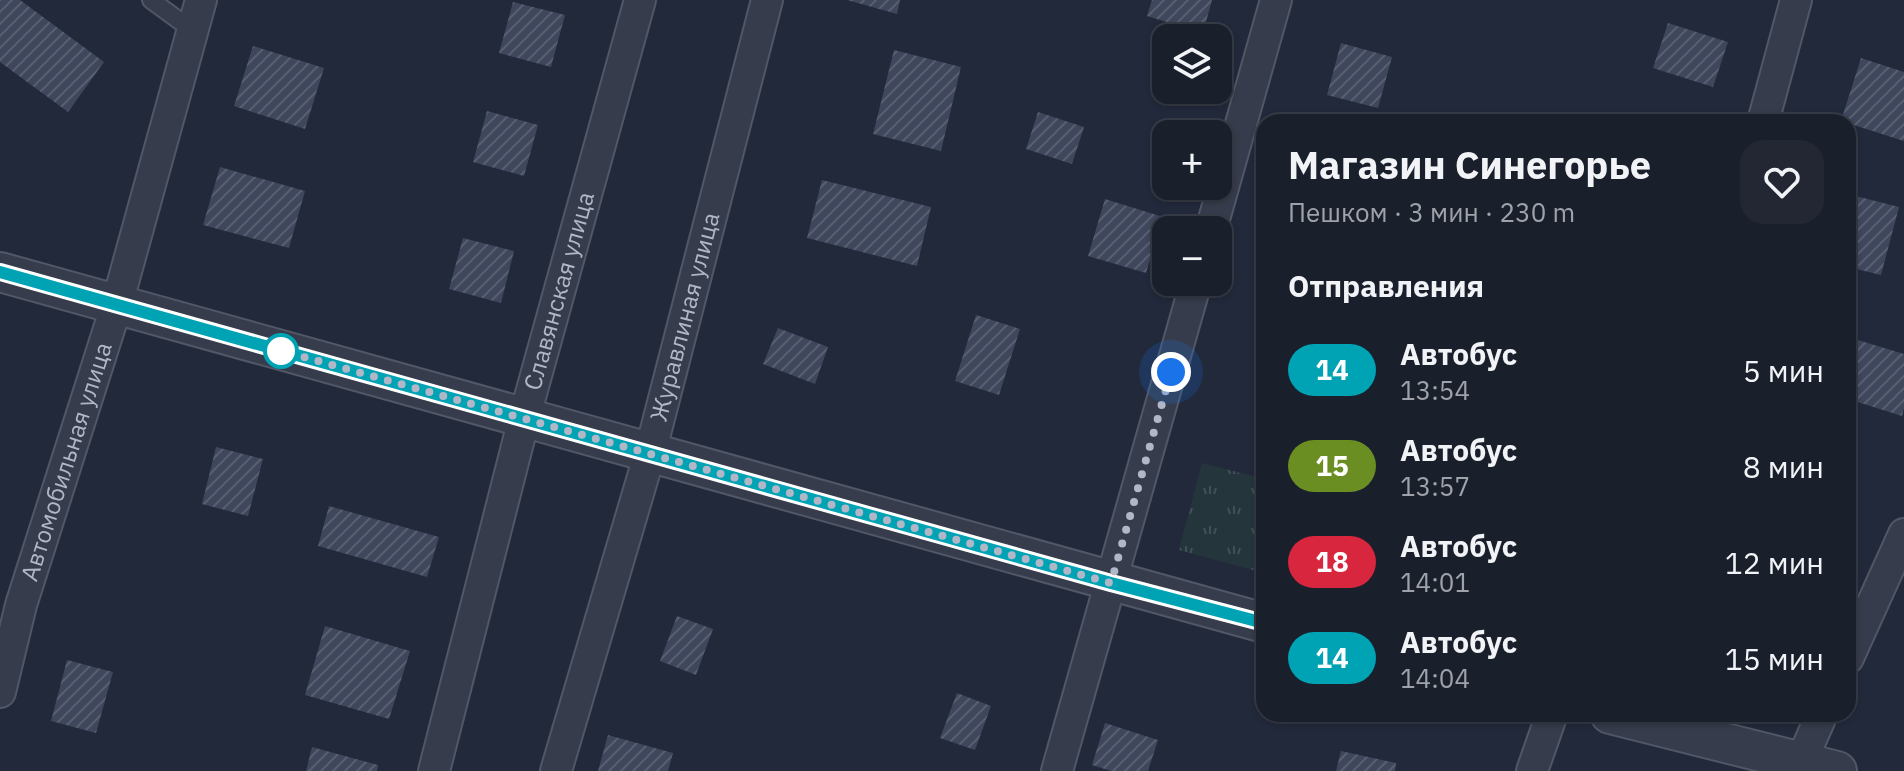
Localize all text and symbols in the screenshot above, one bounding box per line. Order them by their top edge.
map controls [1152,24,1232,296]
button: layers [1152,24,1232,104]
button: + [1152,120,1232,200]
text: Магазин Синегорье [1288,140,1651,189]
button: heart [1740,140,1824,224]
street label: Славянская улица [516,188,601,394]
text: Пешком · 3 мин · 230 m [1288,195,1575,229]
street label: Журавлиная улица [642,209,727,425]
button: − [1152,216,1232,296]
text: Отправления [1288,266,1484,305]
unlabelled marker [264,334,298,368]
text: Автобус [1400,334,1517,373]
street label: Автомобильная улица [13,338,119,585]
text: 14 [1315,351,1349,388]
text: 5 мин [1743,351,1824,390]
your location [1151,352,1191,392]
text: 13:54 [1400,373,1470,407]
text: Автобус [1400,430,1517,469]
text: 15 [1315,447,1349,484]
text: 8 мин [1743,447,1824,486]
text: 13:57 [1400,469,1470,503]
text: Автобус [1400,526,1517,565]
text: 18 [1315,543,1349,580]
text: 12 мин [1725,543,1824,582]
text: 14:01 [1400,565,1470,599]
text: Автобус [1400,622,1517,661]
text: 14 [1315,639,1349,676]
text: 15 мин [1725,639,1824,678]
text: 14:04 [1400,661,1470,695]

